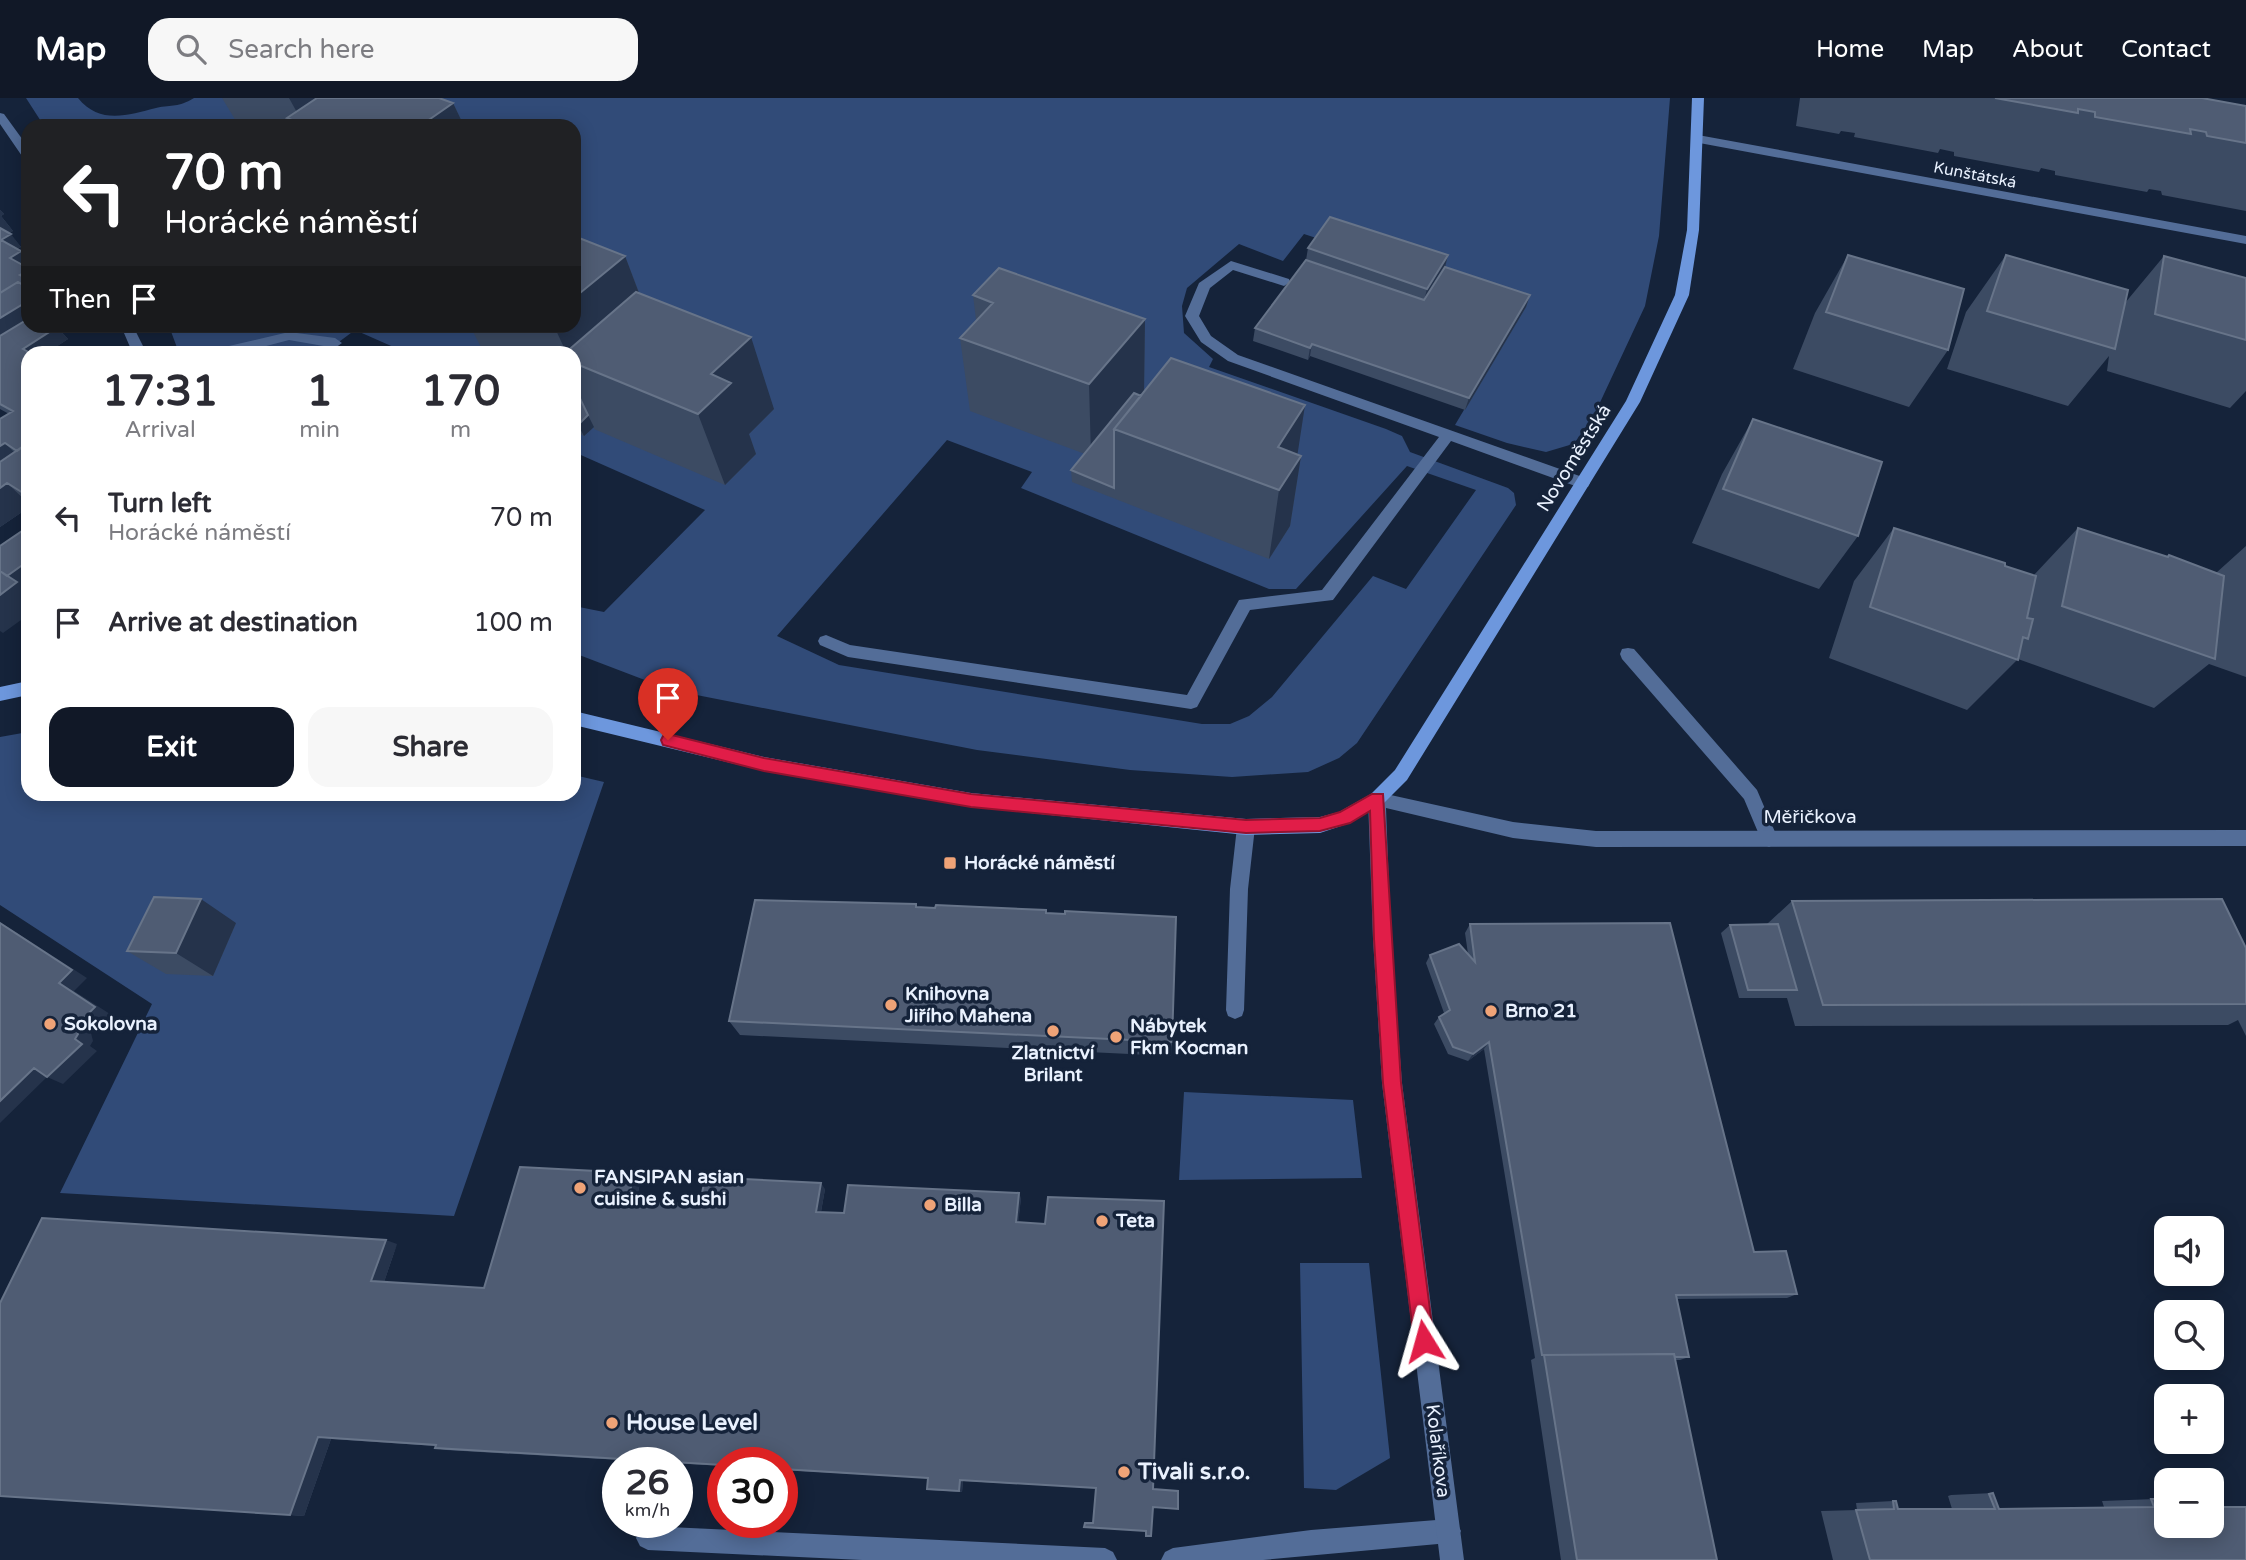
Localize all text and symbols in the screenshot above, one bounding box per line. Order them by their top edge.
search box [148,18,638,81]
text: Map [35,30,106,69]
icon: search [172,30,210,68]
text: Search here [228,34,374,65]
text: Home [1816,35,1884,64]
text: Map [1922,35,1974,64]
text: About [2012,35,2083,64]
text: Contact [2121,35,2211,64]
text: 70 m [164,144,283,203]
icon: left [49,147,140,238]
street label: Kunštátská [1932,157,2018,193]
text: Horácké náměstí [164,204,418,242]
icon: arrive [125,280,163,318]
text: Then [49,284,111,315]
text: 17:31 [102,366,218,417]
text: 1 [306,366,333,417]
text: 170 [421,366,500,417]
street label: Novoměstská [1532,400,1616,516]
text: Arrival [125,416,196,444]
text: min [299,416,340,444]
text: m [450,416,471,444]
text: Turn left [108,488,211,519]
icon: left [49,499,87,537]
text: 70 m [490,502,553,533]
text: Horácké náměstí [108,519,291,547]
icon: arrive [49,604,87,642]
text: Arrive at destination [108,607,358,638]
text: 100 m [473,607,553,638]
pin [638,668,698,740]
icon: arrive [649,679,687,717]
button: Exit [49,707,294,787]
button: Share [308,707,553,787]
street label: Měřičkova [1763,806,1857,828]
place label: Horácké náměstí [964,852,1115,874]
marker: Horácké náměstí [942,855,958,871]
place label: Knihovna Jiřího Mahena [904,983,1032,1027]
marker: Knihovna Jiřího Mahena [883,997,899,1013]
place label: Brno 21 [1505,1000,1577,1022]
marker: Brno 21 [1483,1003,1499,1019]
place label: Sokolovna [64,1013,157,1035]
place label: Nábytek Fkm Kocman [1130,1015,1248,1059]
marker: Sokolovna [42,1016,58,1032]
marker: Zlatnictví Brilant [1045,1023,1061,1039]
marker: Nábytek Fkm Kocman [1108,1029,1124,1045]
place label: Zlatnictví Brilant [1012,1042,1095,1086]
place label: FANSIPAN asian cuisine & sushi [594,1166,744,1210]
marker: FANSIPAN asian cuisine & sushi [572,1180,588,1196]
place label: Billa [944,1194,982,1216]
marker: Billa [922,1197,938,1213]
place label: Teta [1115,1210,1155,1232]
marker: Teta [1094,1213,1110,1229]
map controls [2154,1216,2224,1538]
button: sound [2154,1216,2224,1286]
button: search [2154,1300,2224,1370]
position arrow [1387,1304,1461,1378]
button: + [2154,1384,2224,1454]
street label: Kolaříkova [1421,1403,1455,1499]
place label: House Level [626,1409,758,1437]
marker: House Level [604,1415,620,1431]
speed limit sign: 30 [707,1447,798,1538]
place label: Tivali s.r.o. [1137,1458,1251,1486]
text: 26 [626,1462,669,1504]
marker: Tivali s.r.o. [1116,1464,1132,1480]
button: − [2154,1468,2224,1538]
text: km/h [625,1499,670,1521]

